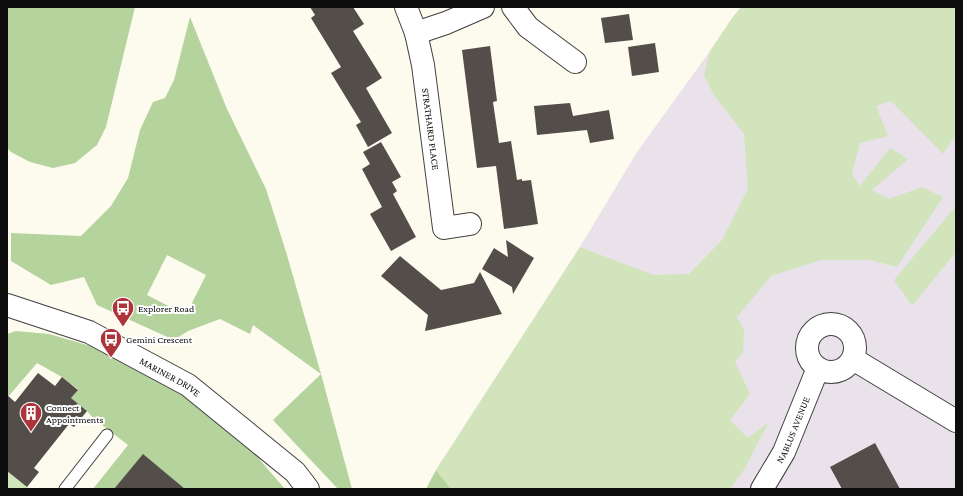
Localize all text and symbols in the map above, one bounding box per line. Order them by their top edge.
street label: STRATHAIRD PLACE [420,87,442,171]
bus stop icon: Explorer Road [110,295,136,328]
place label: Explorer Road [138,303,195,314]
bus stop icon: Gemini Crescent [98,326,124,359]
place label: Gemini Crescent [126,334,193,345]
street label: MARINER DRIVE [138,355,203,399]
street label: NABLUS AVENUE [774,395,812,465]
building icon: Connect Appointments [18,400,44,433]
place label: Connect Appointments [46,402,103,425]

